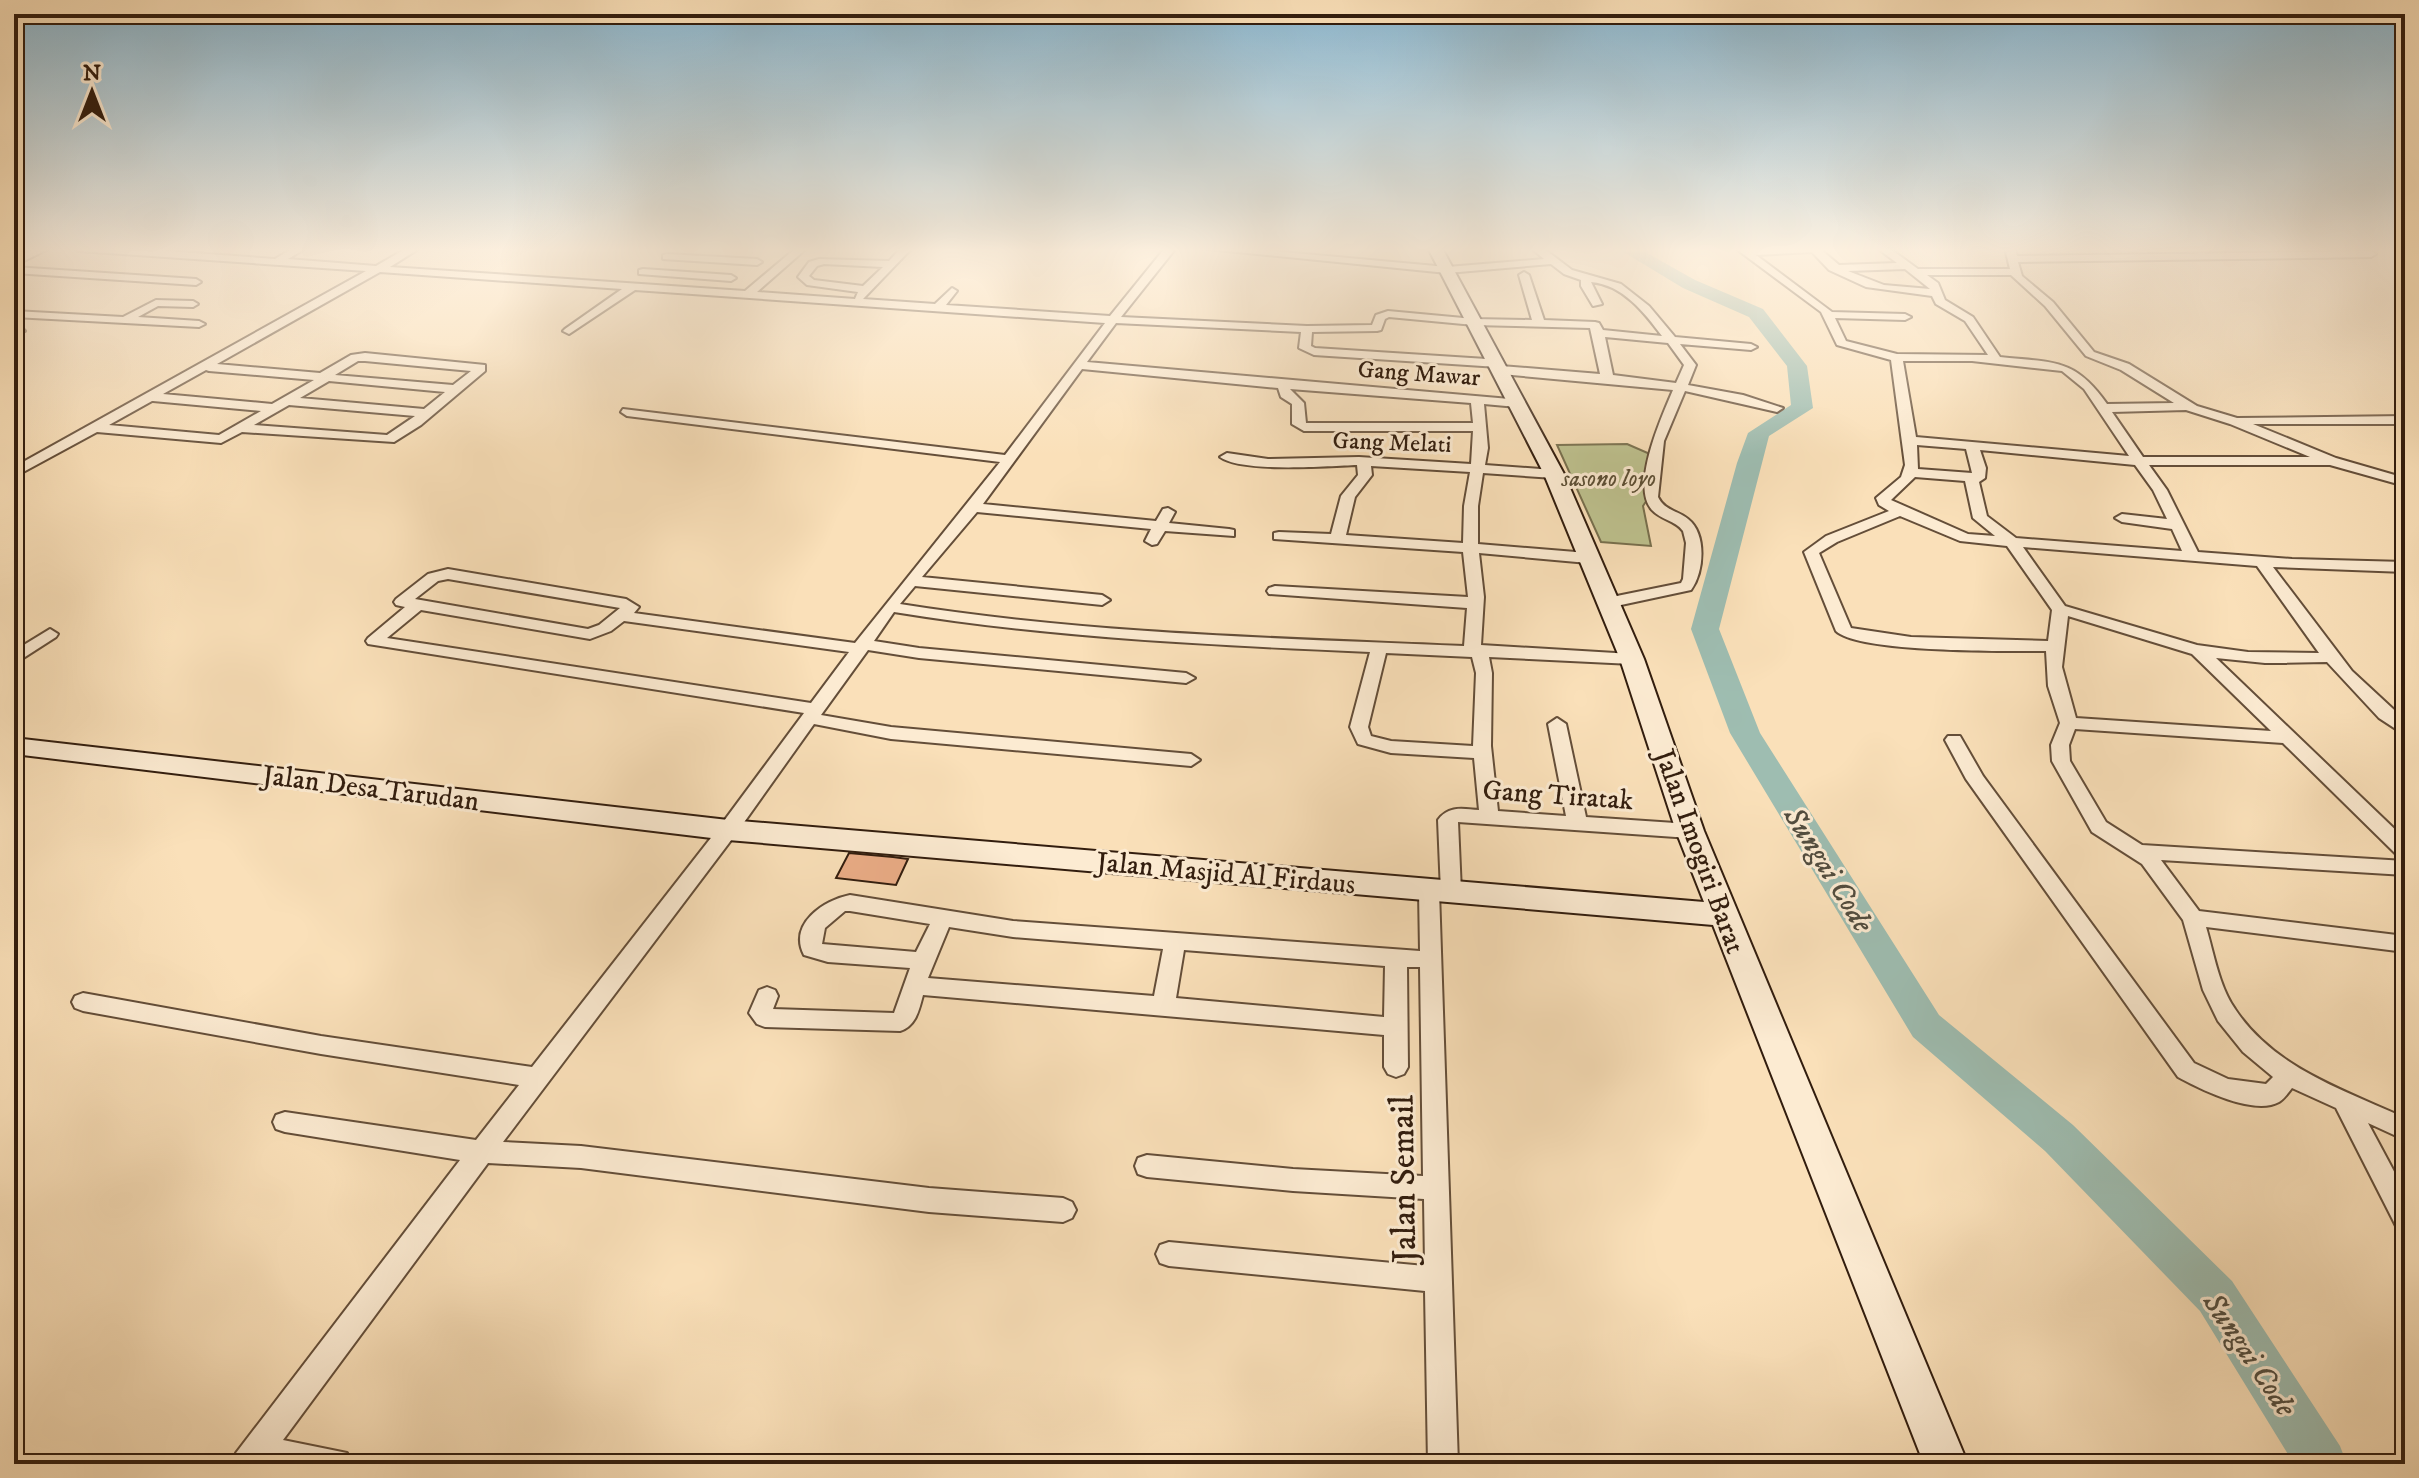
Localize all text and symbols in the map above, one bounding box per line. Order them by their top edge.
north arrow [52,52,132,132]
text: N [83,60,101,87]
street label: Gang Mawar [1357,355,1481,393]
street label: Gang Melati [1332,426,1452,460]
park label: sasono loyo [1561,464,1656,494]
street label: Jalan Imogiri Barat [1645,742,1753,958]
street label: Jalan Desa Tarudan [257,757,482,819]
street label: Gang Tiratak [1481,773,1635,818]
water label: Sungai Code [1774,799,1881,940]
street label: Jalan Masjid Al Firdaus [1092,844,1357,902]
street label: Jalan Semail [1382,1094,1427,1266]
water label: Sungai Code [2193,1285,2304,1424]

